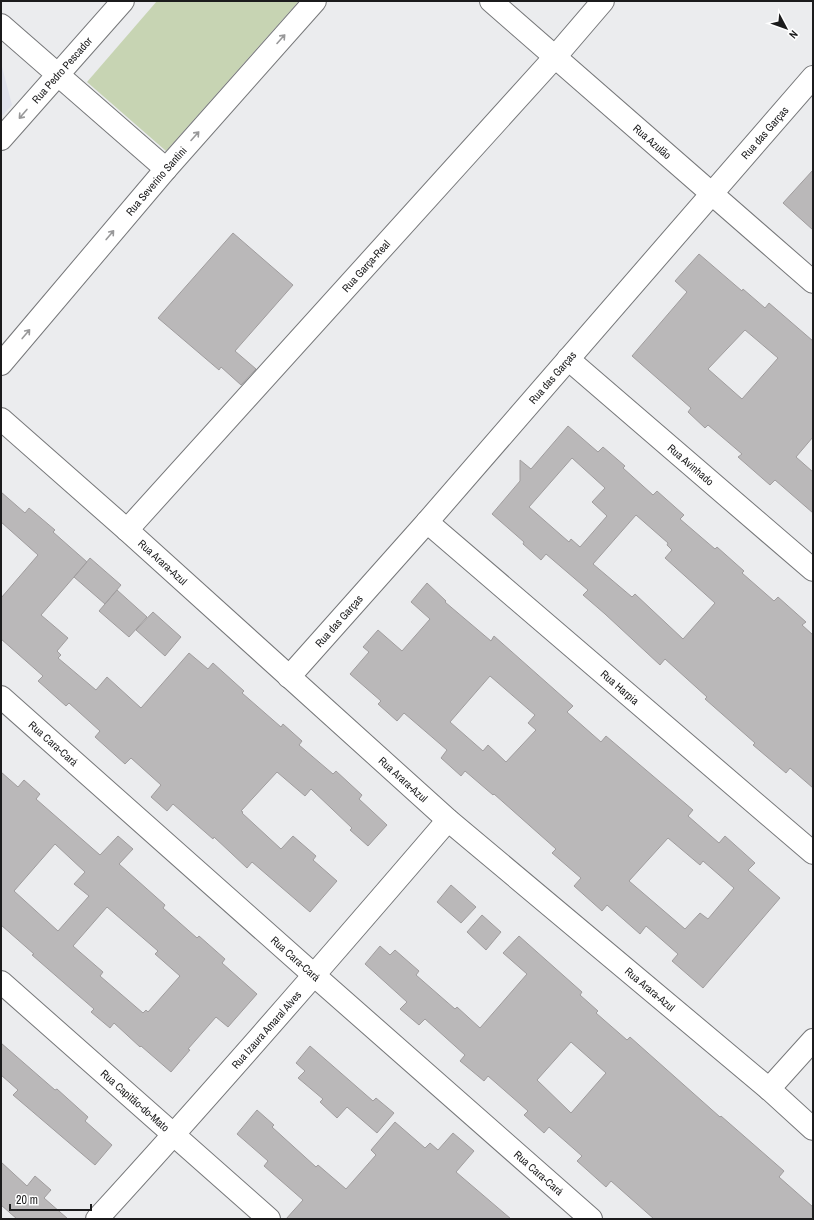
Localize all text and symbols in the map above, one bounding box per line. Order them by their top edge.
north arrow [766,8,806,48]
text: N [786,28,801,42]
street label: Rua Pedro Pescador [29,34,95,106]
one-way arrow [277,34,286,44]
street label: Rua das Garças [738,103,792,162]
one-way arrow [18,108,27,119]
street label: Rua Azulão [630,121,674,162]
one-way arrow [190,131,200,141]
street label: Rua Severino Santini [123,144,190,218]
one-way arrow [106,229,115,240]
street label: Rua Garça-Real [339,237,393,295]
one-way arrow [22,329,31,339]
street label: Rua das Garças [526,348,579,407]
street label: Rua Avinhado [665,441,717,489]
street label: Rua Arara-Azul [135,536,190,588]
street label: Rua das Garças [312,592,366,650]
street label: Rua Harpia [598,667,642,708]
street label: Rua Cara-Cará [26,718,81,769]
street label: Rua Arara-Azul [376,754,431,805]
street label: Rua Cara-Cará [268,933,323,984]
street label: Rua Arara-Azul [622,964,678,1014]
street label: Rua Izaura Amaral Alves [228,987,305,1072]
street label: Rua Capitão-do-Mato [98,1067,172,1135]
street label: Rua Cara-Cará [511,1147,566,1198]
scale bar [10,1186,91,1212]
text: 20 m [16,1192,38,1208]

